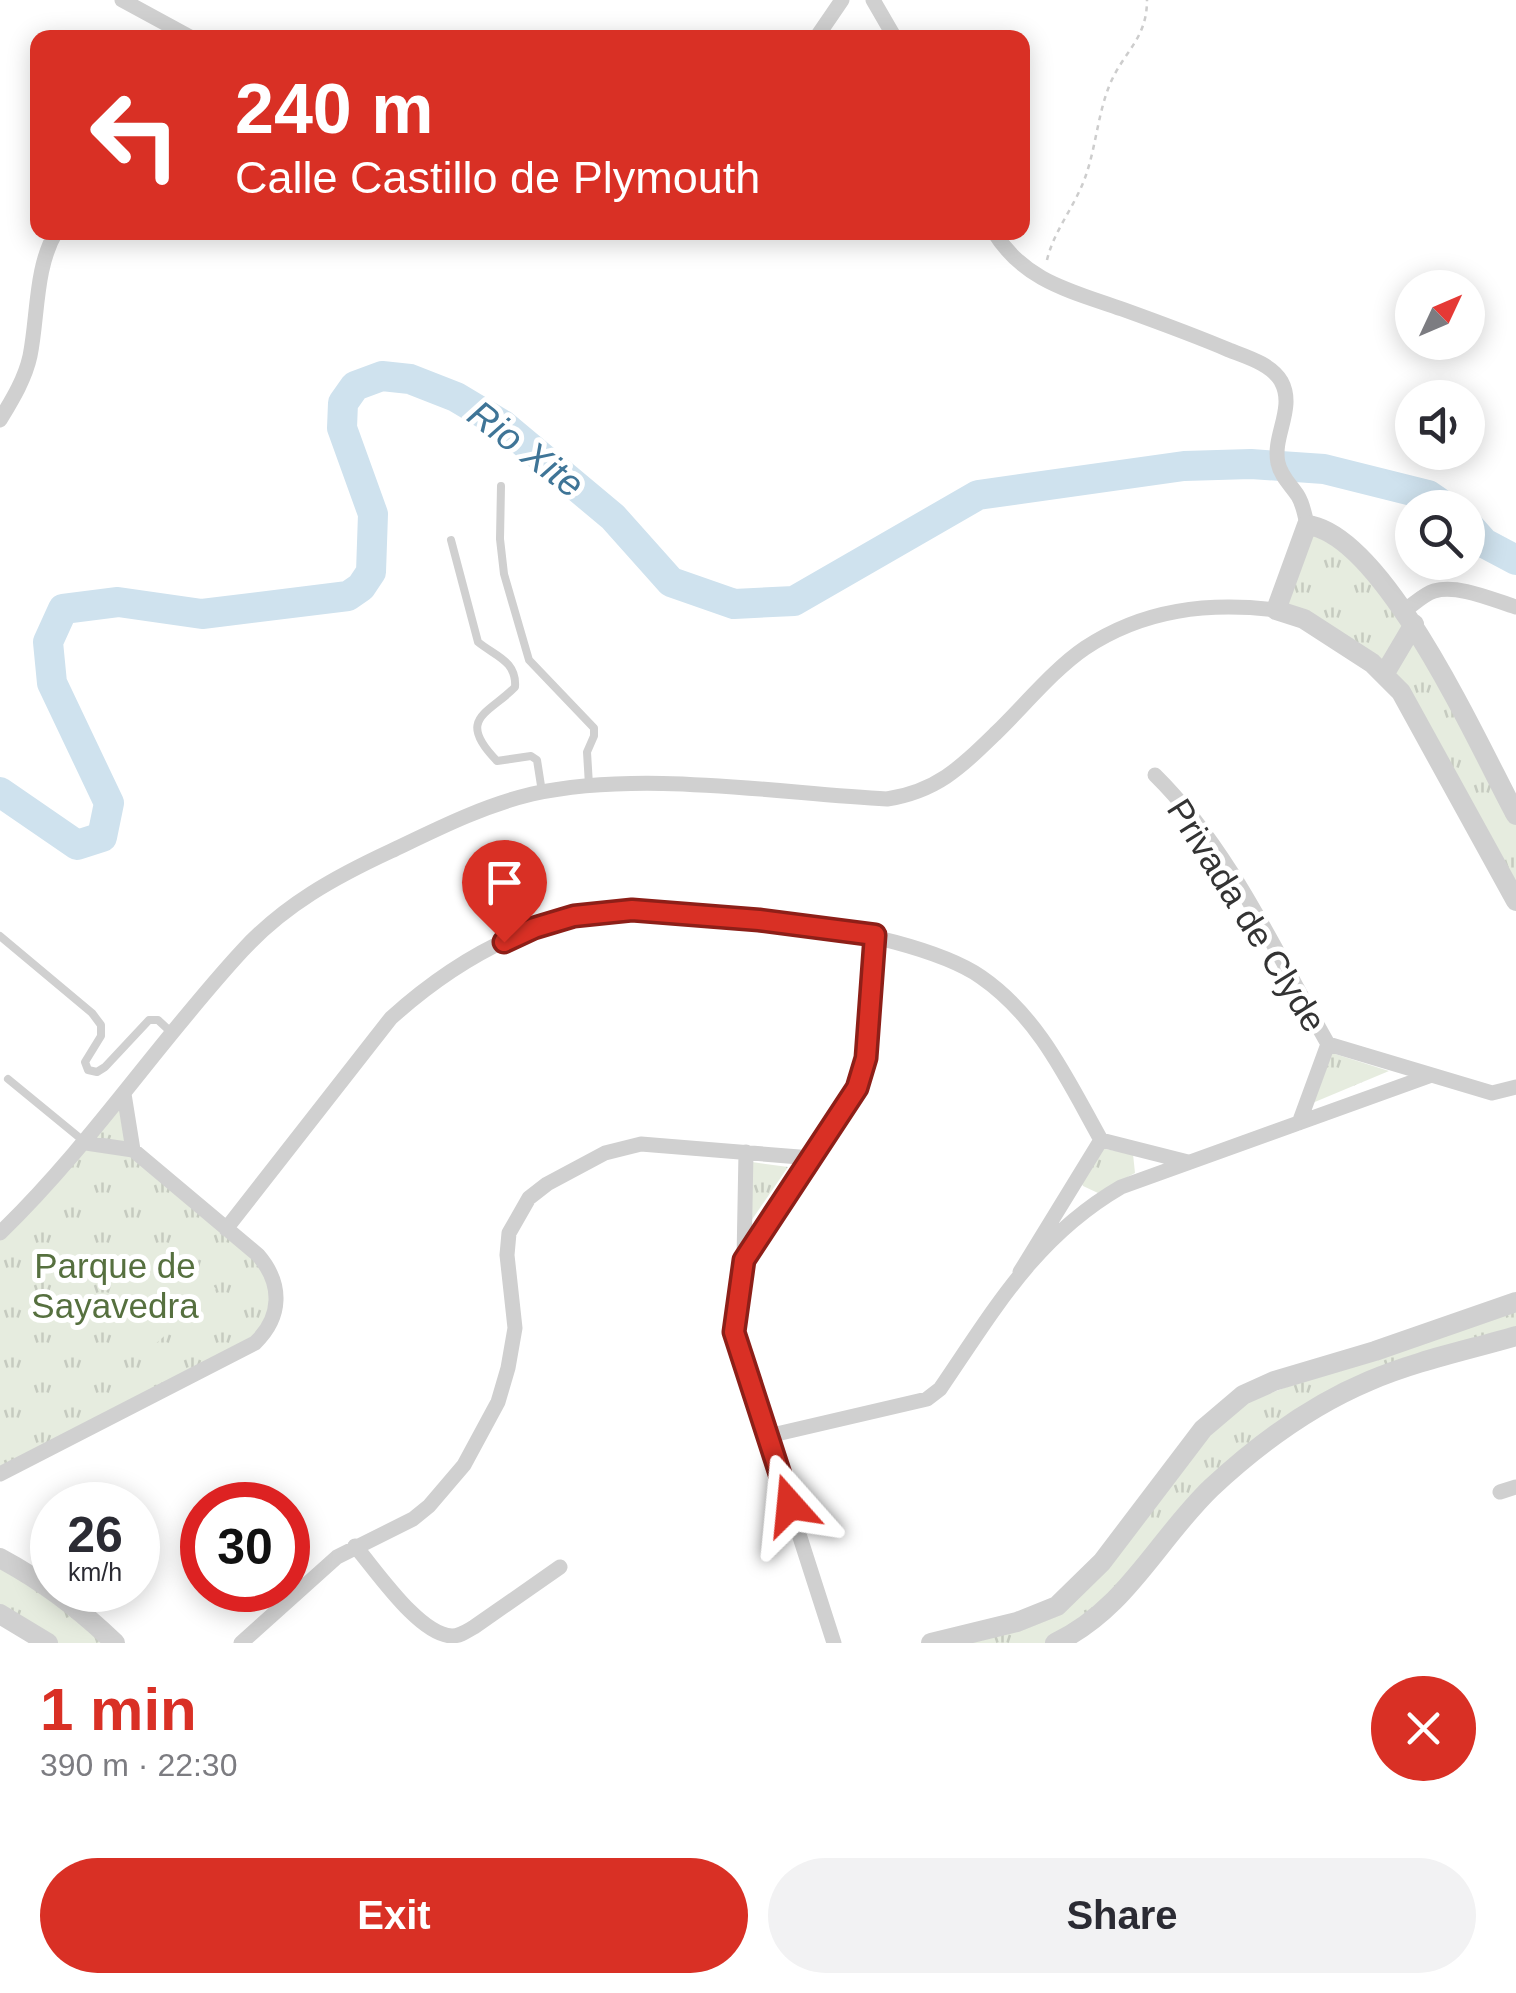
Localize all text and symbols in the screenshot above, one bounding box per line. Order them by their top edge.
icon: left [70,70,200,200]
text: 240 m [235,70,433,148]
text: Calle Castillo de Plymouth [235,152,760,203]
north arrow [1395,270,1485,360]
map controls [1395,270,1485,580]
button: sound [1395,380,1485,470]
water label: Rio Xite [460,392,592,506]
button: search [1395,490,1485,580]
street label: Privada de Clyde [1160,792,1334,1038]
pin [462,840,547,943]
icon: arrive [477,855,532,910]
park label: Parque de Sayavedra [31,1246,199,1325]
position arrow [738,1453,842,1557]
speed limit sign: 30 [180,1482,310,1612]
text: 26 [67,1507,123,1563]
text: km/h [68,1558,122,1586]
text: 1 min [40,1676,197,1743]
button: close [1371,1676,1476,1781]
text: 390 m · 22:30 [40,1747,237,1783]
button: Exit [40,1858,748,1973]
button: Share [768,1858,1476,1973]

